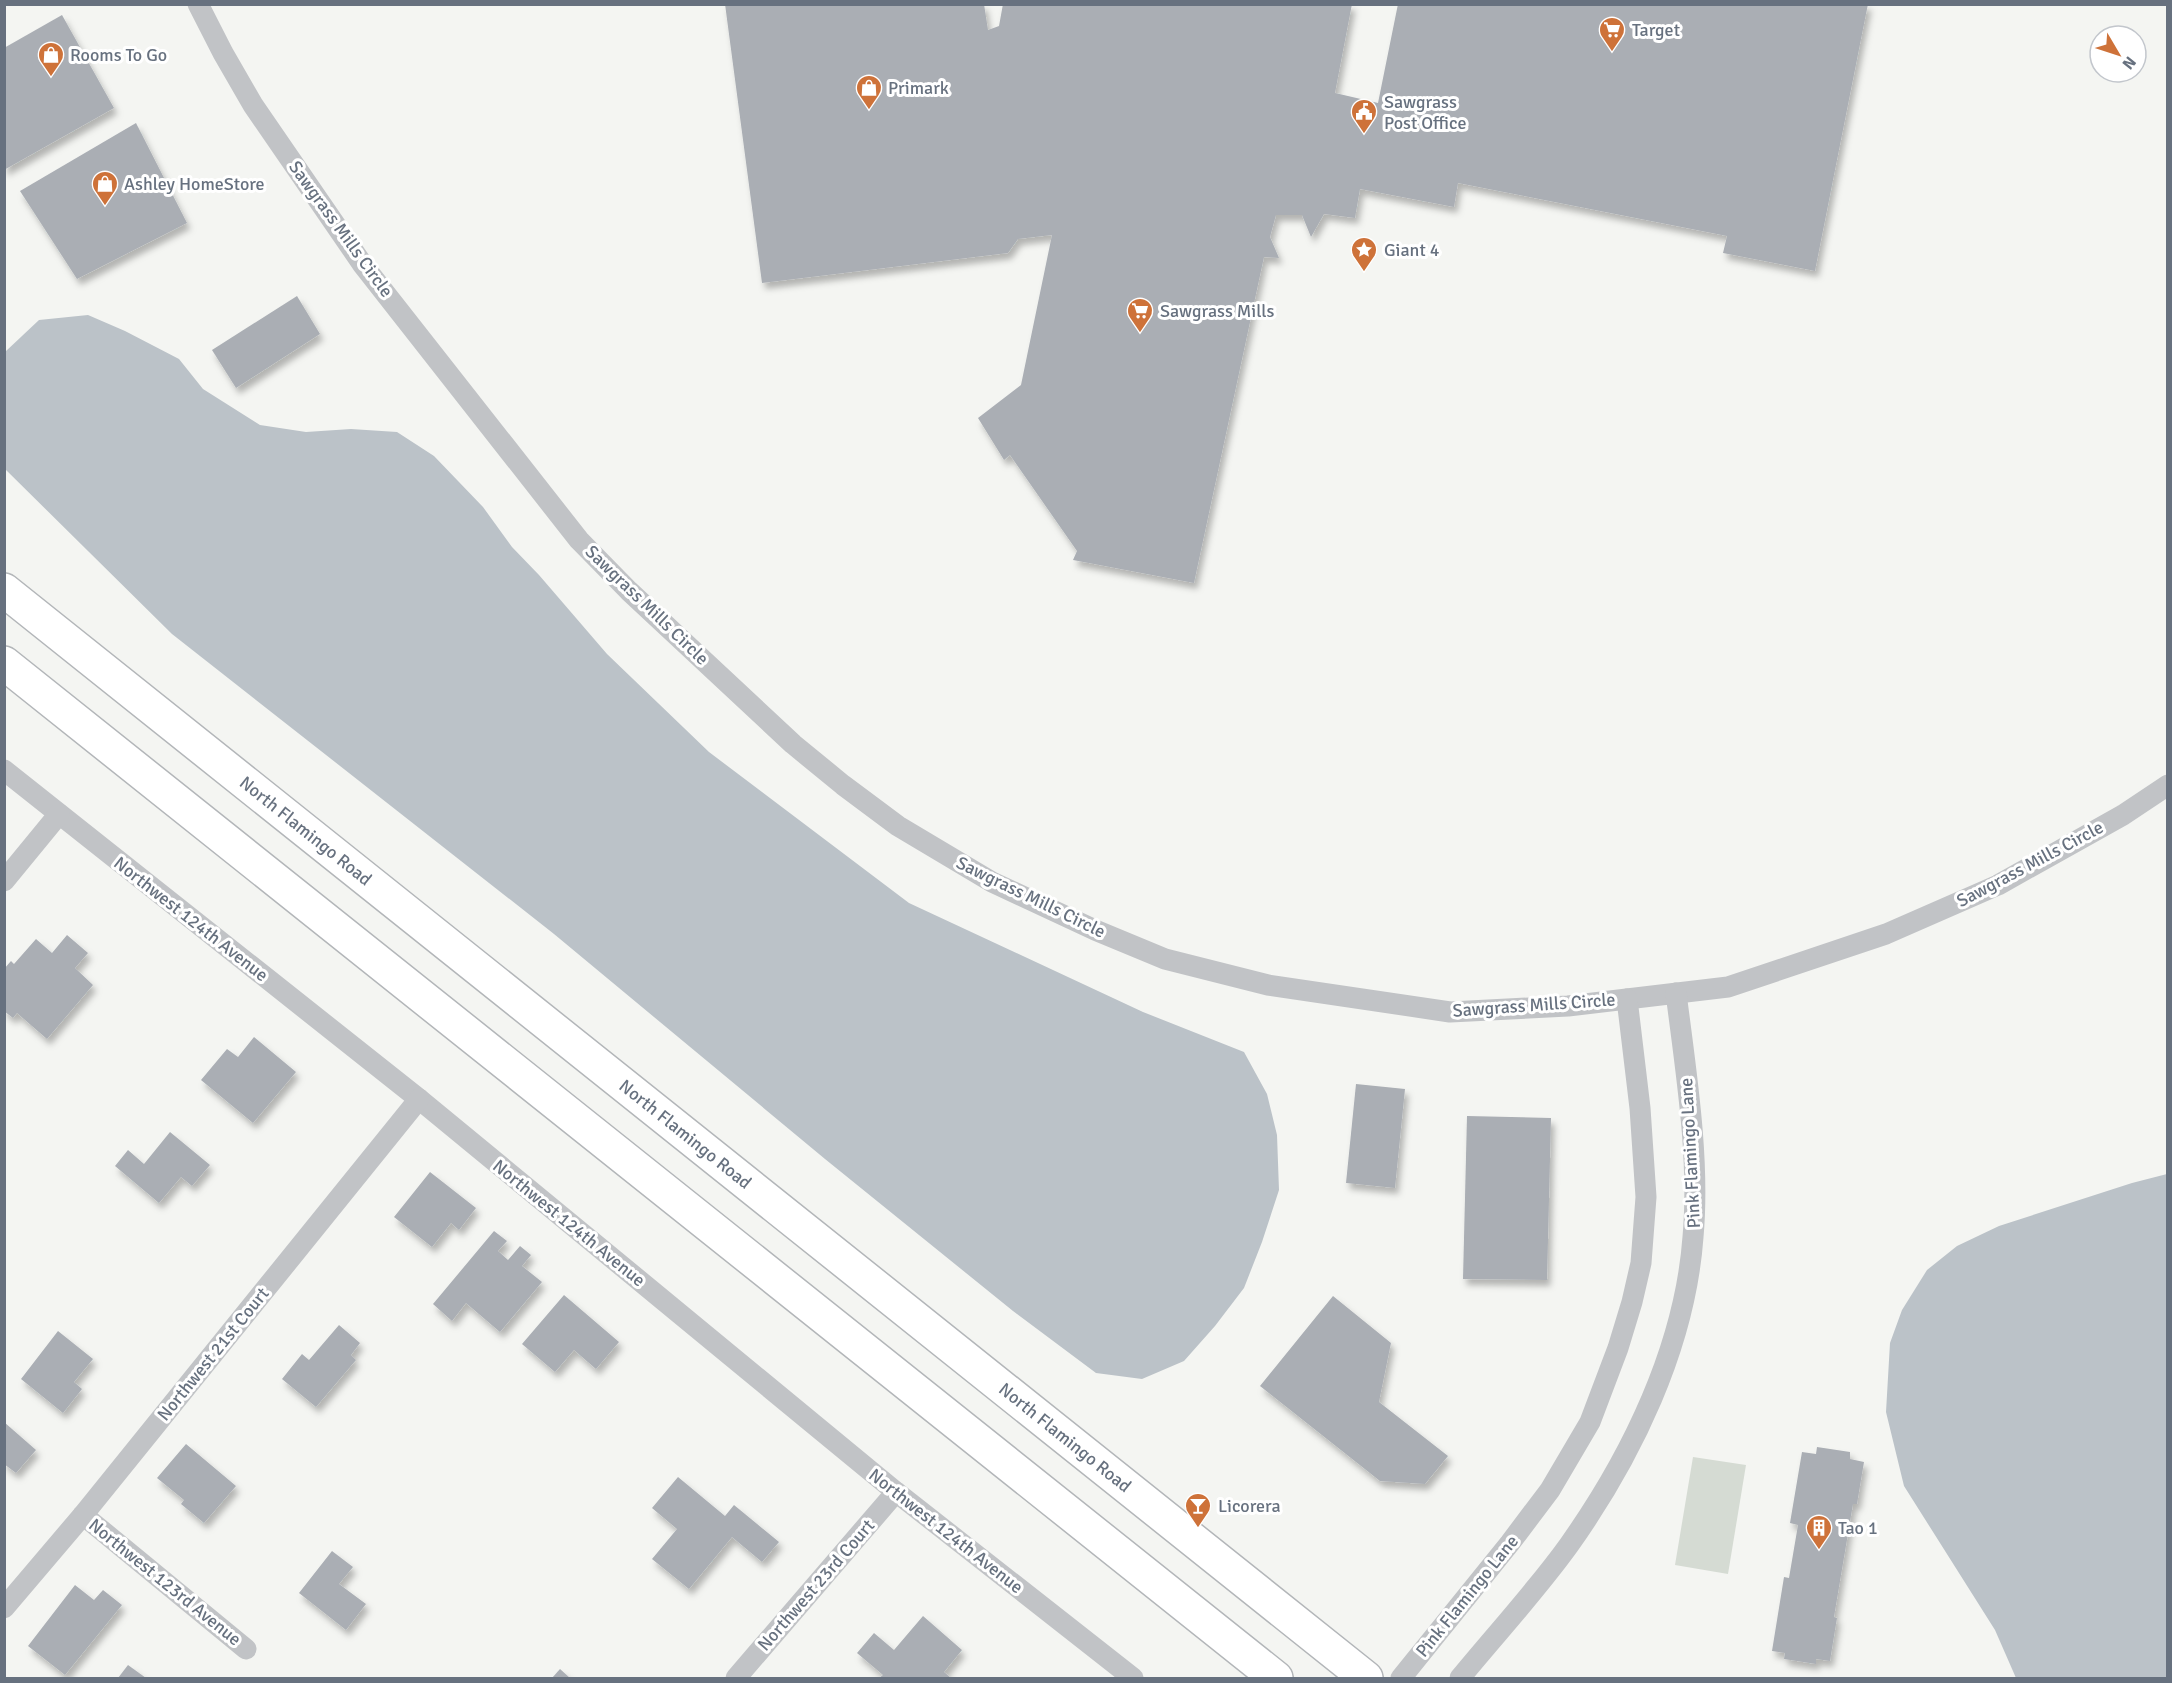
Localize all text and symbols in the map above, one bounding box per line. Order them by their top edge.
supermarket icon: Target [1597,15,1627,53]
place label: Target [1632,19,1680,41]
north arrow [2088,24,2148,84]
shop icon: Rooms To Go [36,40,66,78]
place label: Rooms To Go [70,44,167,66]
text: N [2118,52,2140,73]
shop icon: Primark [854,73,884,111]
place label: Primark [888,77,949,99]
place label: Sawgrass Post Office [1384,91,1466,134]
public building icon: Sawgrass Post Office [1349,97,1379,135]
street label: Sawgrass Mills Circle [284,157,398,301]
shop icon: Ashley HomeStore [90,169,120,207]
place label: Ashley HomeStore [124,173,265,195]
place icon: Giant 4 [1349,235,1379,273]
place label: Giant 4 [1384,239,1440,261]
supermarket icon: Sawgrass Mills [1125,296,1155,334]
place label: Sawgrass Mills [1160,300,1275,322]
street label: Sawgrass Mills Circle [581,540,713,670]
street label: North Flamingo Road [235,771,376,890]
street label: Sawgrass Mills Circle [1953,816,2107,912]
street label: Sawgrass Mills Circle [953,851,1109,943]
street label: Northwest 124th Avenue [109,852,273,986]
street label: Sawgrass Mills Circle [1452,988,1616,1022]
street label: North Flamingo Road [615,1075,756,1194]
street label: Pink Flamingo Lane [1675,1077,1705,1229]
street label: Northwest 124th Avenue [488,1155,650,1291]
street label: Northwest 21st Court [152,1283,274,1425]
street label: North Flamingo Road [994,1378,1136,1497]
street label: Northwest 124th Avenue [864,1464,1028,1598]
bar icon: Licorera [1183,1491,1213,1529]
place label: Licorera [1218,1495,1281,1517]
building icon: Tao 1 [1804,1513,1834,1551]
street label: Northwest 123rd Avenue [84,1514,246,1650]
street label: Northwest 23rd Court [753,1515,879,1655]
place label: Tao 1 [1838,1517,1878,1539]
street label: Pink Flamingo Lane [1411,1530,1523,1662]

